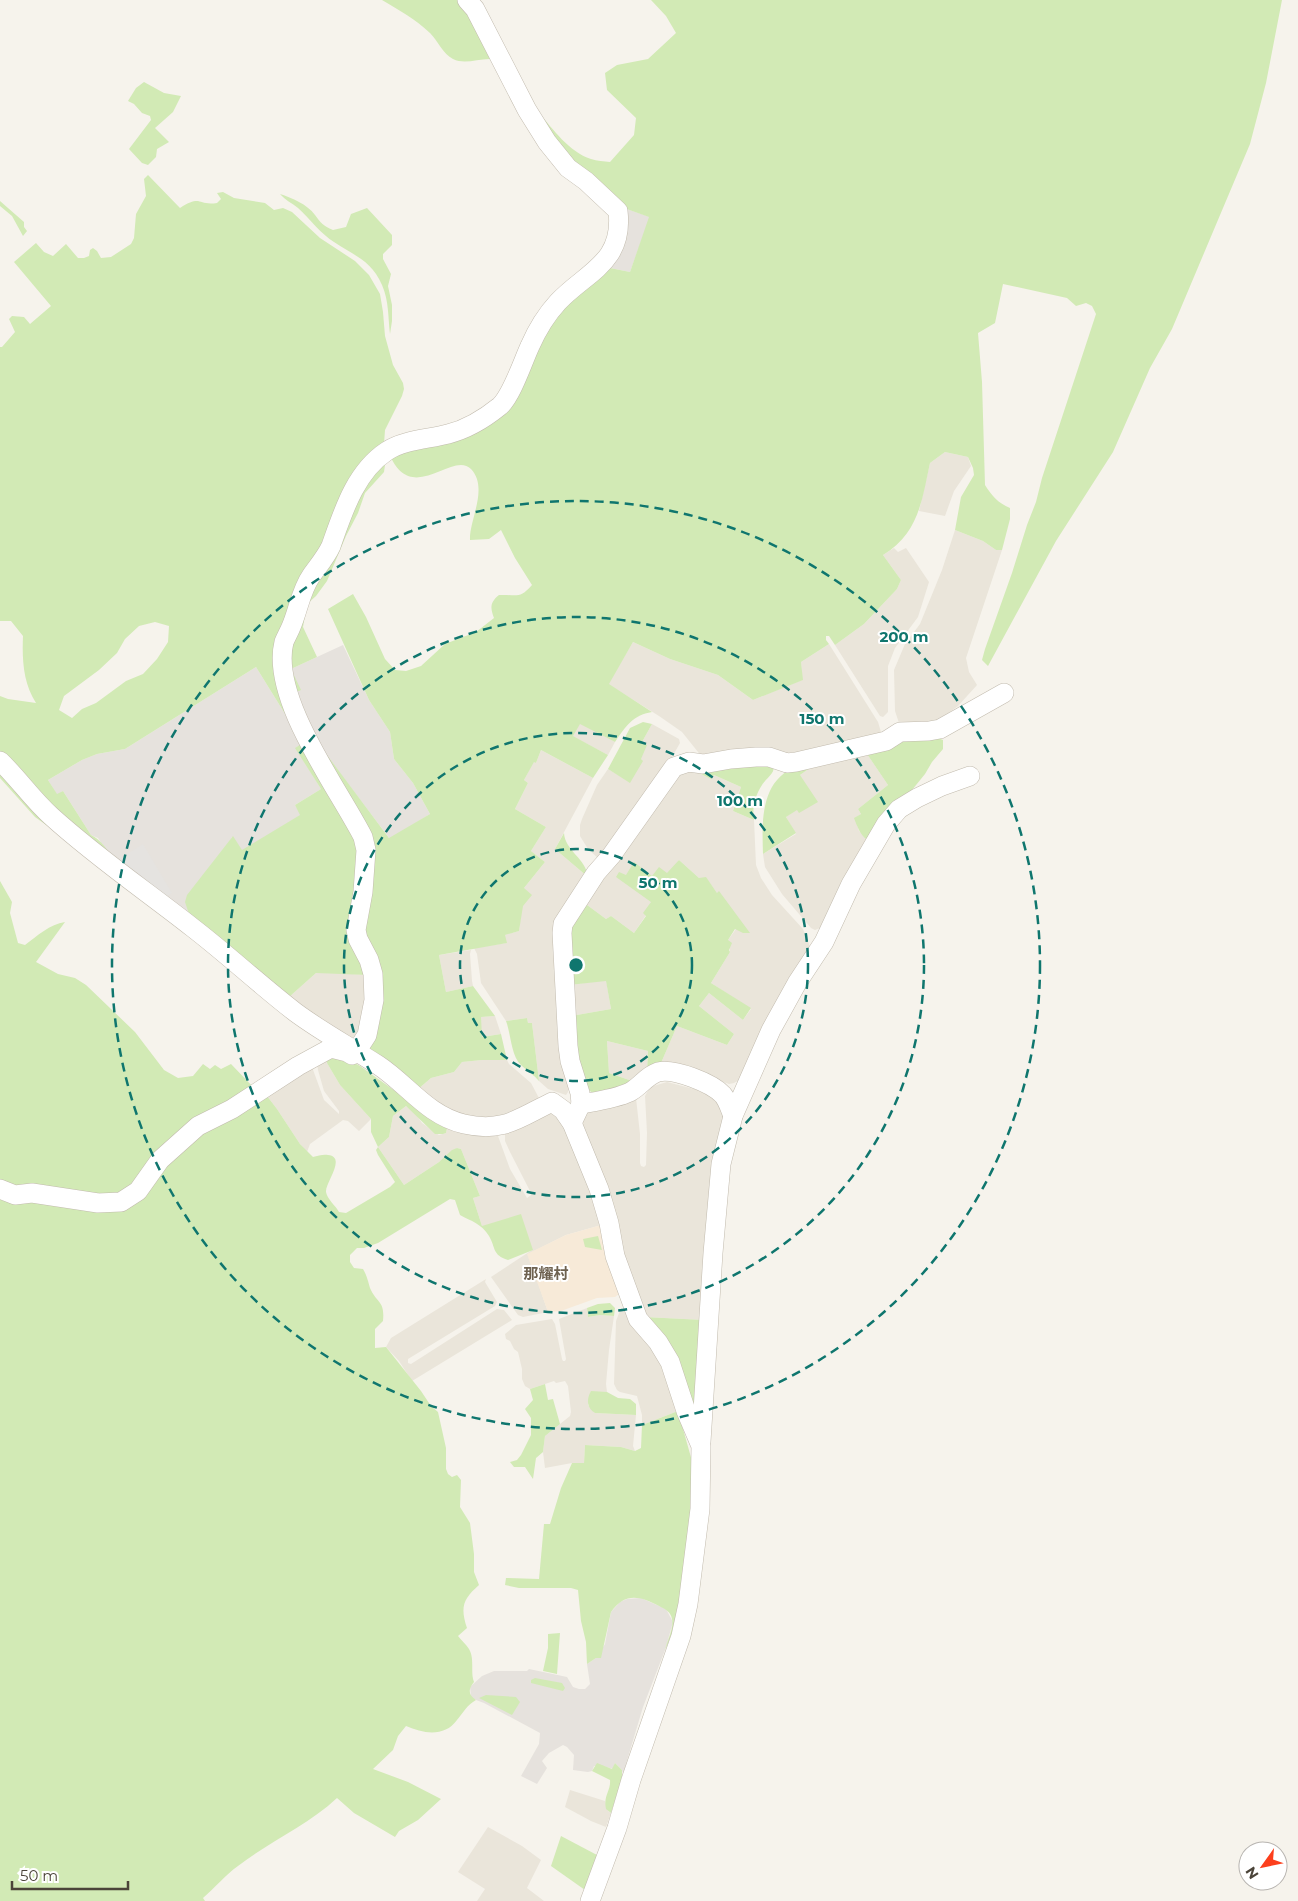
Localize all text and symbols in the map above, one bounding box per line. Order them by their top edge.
text: 200 m [879,627,929,646]
text: 150 m [800,709,844,728]
text: 100 m [717,791,763,810]
text: 50 m [638,873,678,892]
centre of rings [567,956,585,974]
district label: 那耀村 [523,1264,569,1283]
north arrow [1238,1841,1288,1891]
scale bar [12,1858,129,1890]
text: N [1241,1863,1263,1883]
text: 50 m [20,1866,58,1885]

